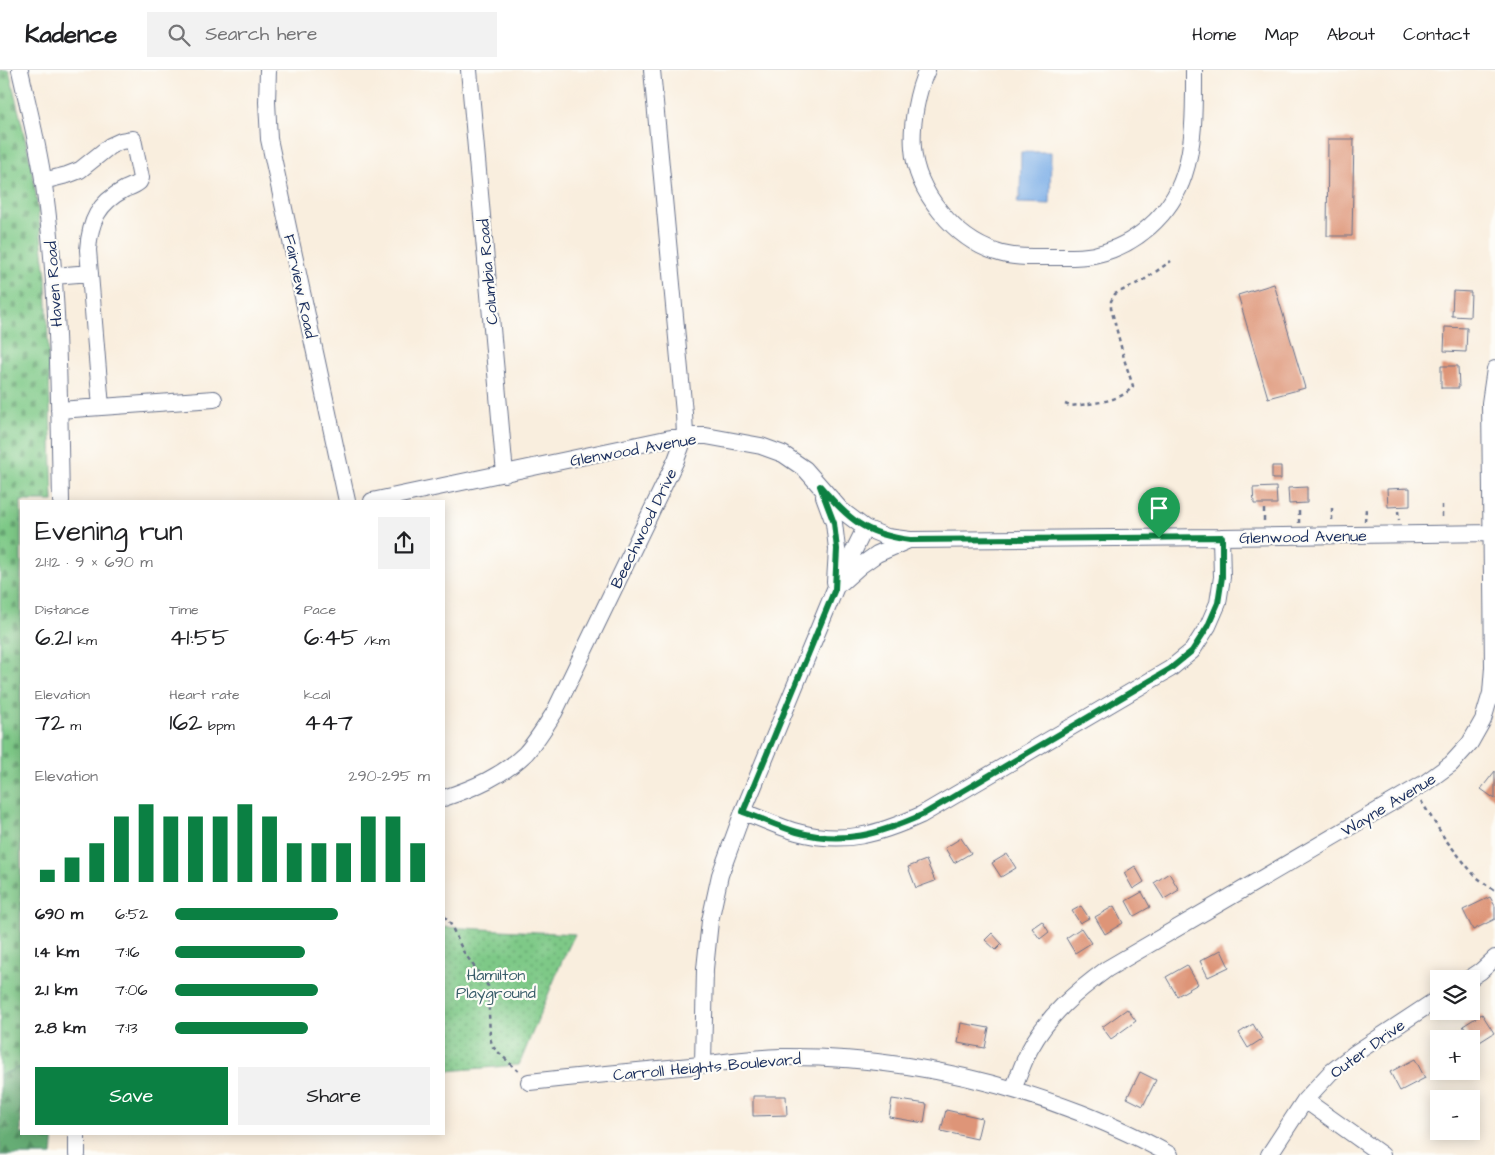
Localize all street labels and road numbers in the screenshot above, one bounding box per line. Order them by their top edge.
street label: Columbia Road [472,218,504,326]
street label: Fairview Road [278,232,322,340]
street label: Haven Road [40,240,68,328]
street label: Glenwood Avenue [568,428,698,472]
street label: Beechwood Drive [605,464,683,592]
street label: Glenwood Avenue [1239,525,1367,549]
street label: Wayne Avenue [1337,768,1441,843]
street label: Outer Drive [1326,1014,1410,1084]
street label: Carroll Heights Boulevard [612,1048,802,1087]

